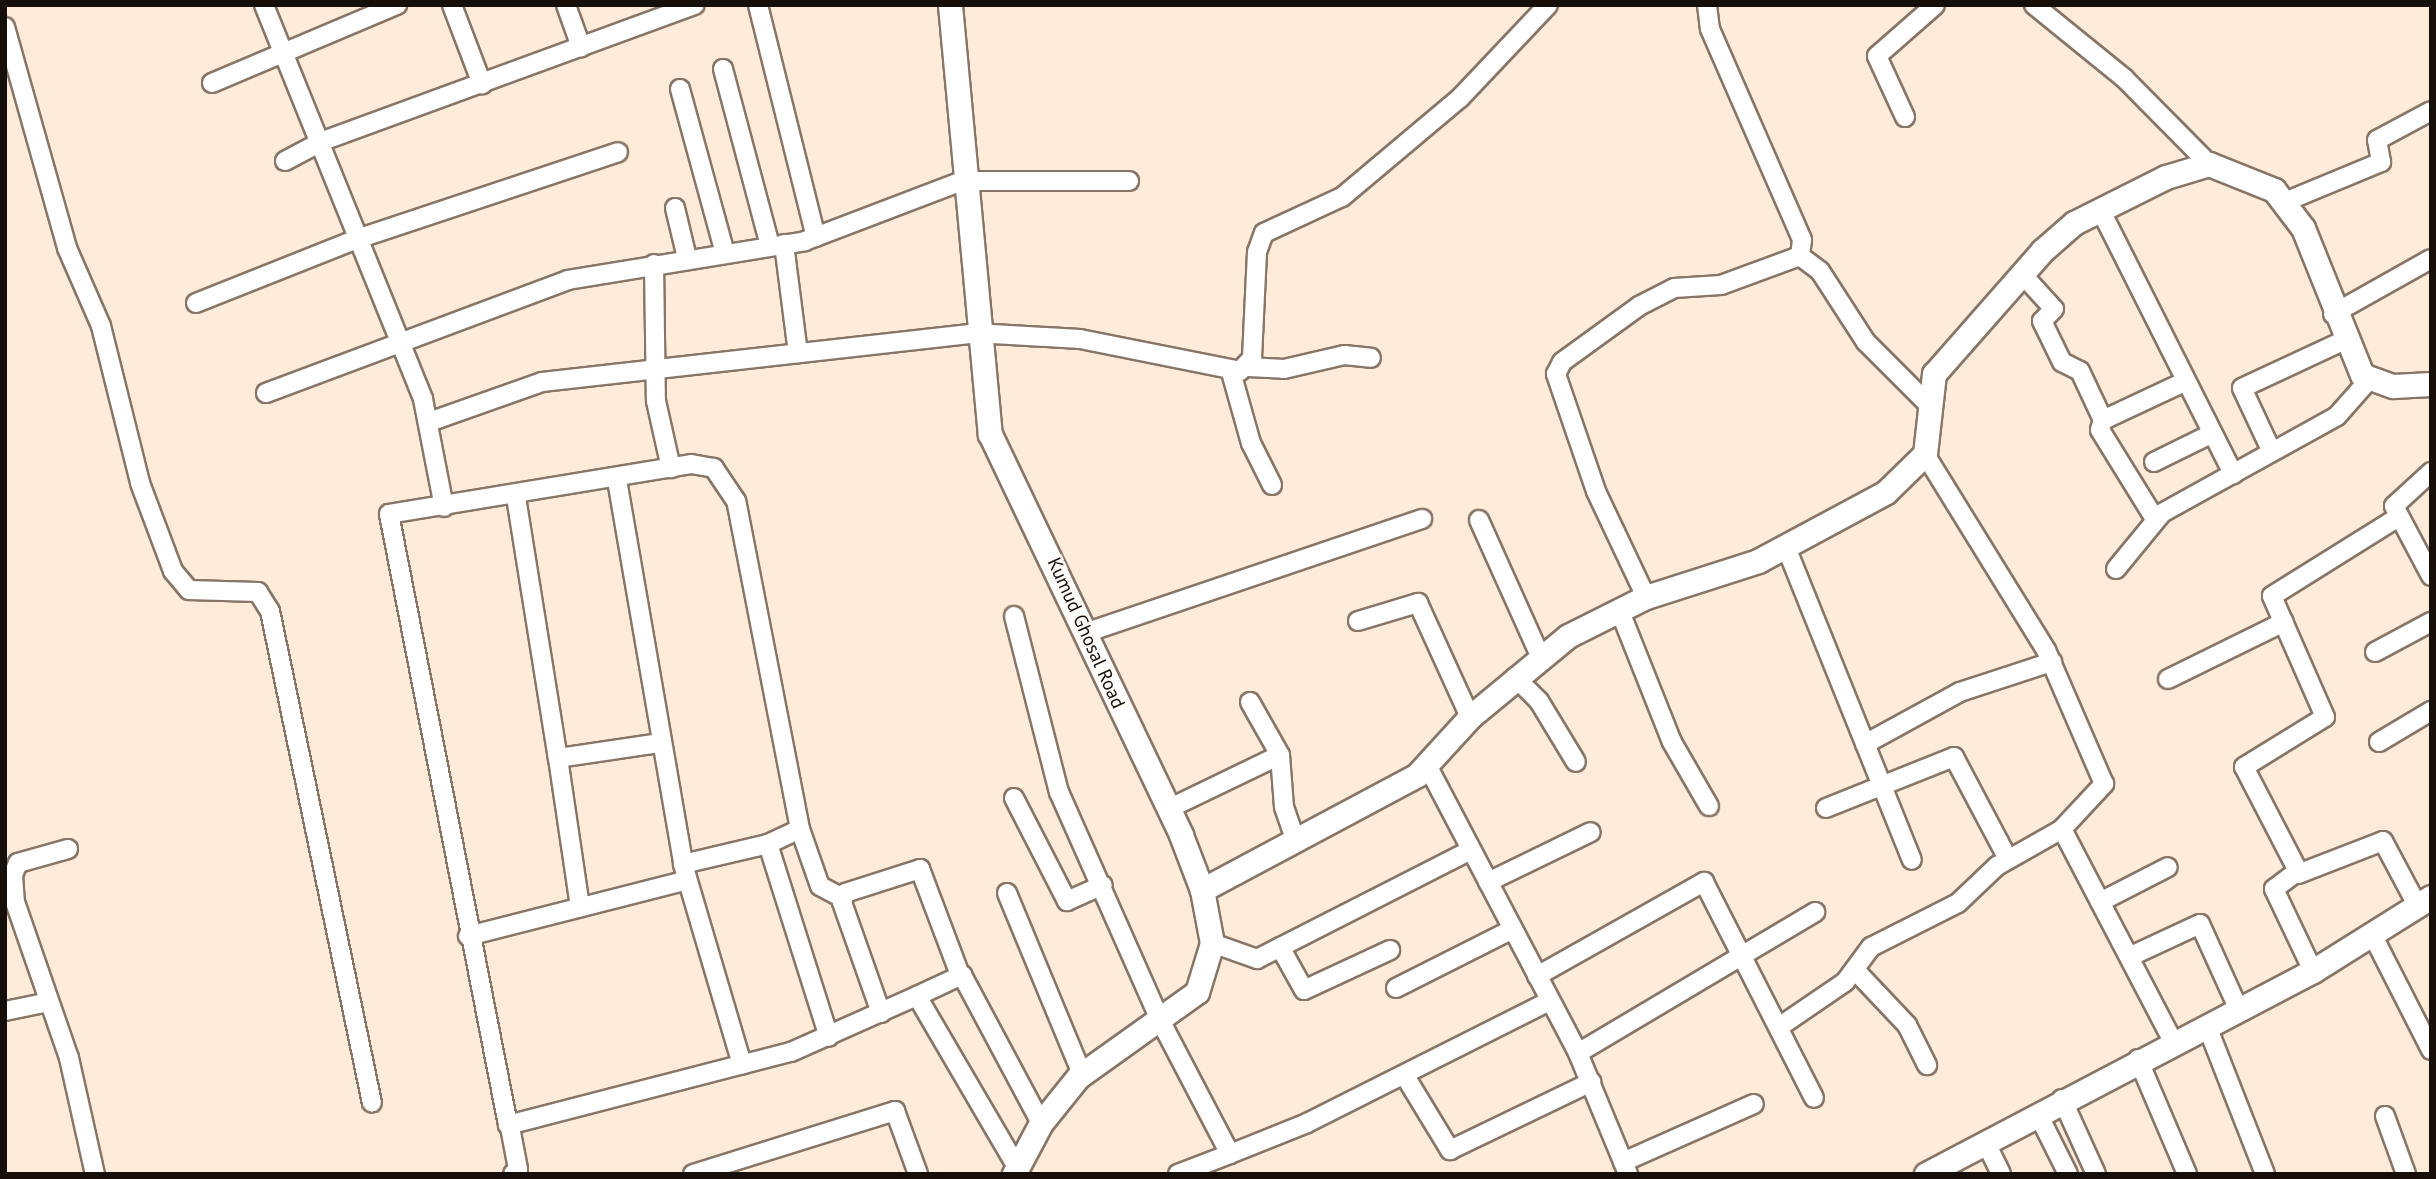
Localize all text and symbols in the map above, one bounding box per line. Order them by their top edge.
street label: Kumud Ghosal Road [1042,554,1130,712]

